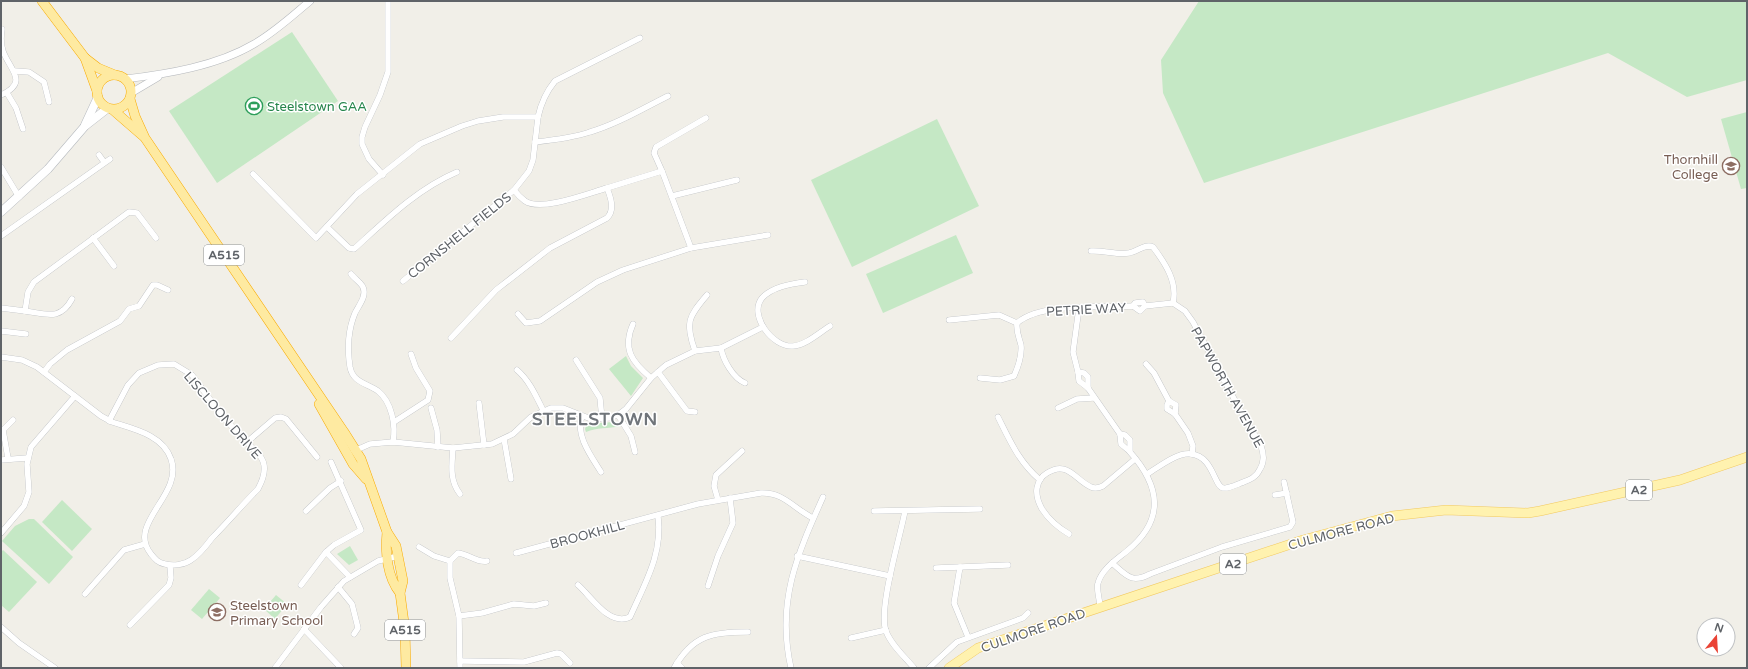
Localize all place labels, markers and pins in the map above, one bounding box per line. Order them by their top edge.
sports icon: Steelstown GAA [244,96,264,116]
place label: Steelstown GAA [267,99,367,115]
place label: Thornhill College [1664,152,1718,183]
school or university icon: Thornhill College [1721,156,1741,176]
place label: Steelstown Primary School [230,598,323,629]
school or university icon: Steelstown Primary School [207,602,227,622]

